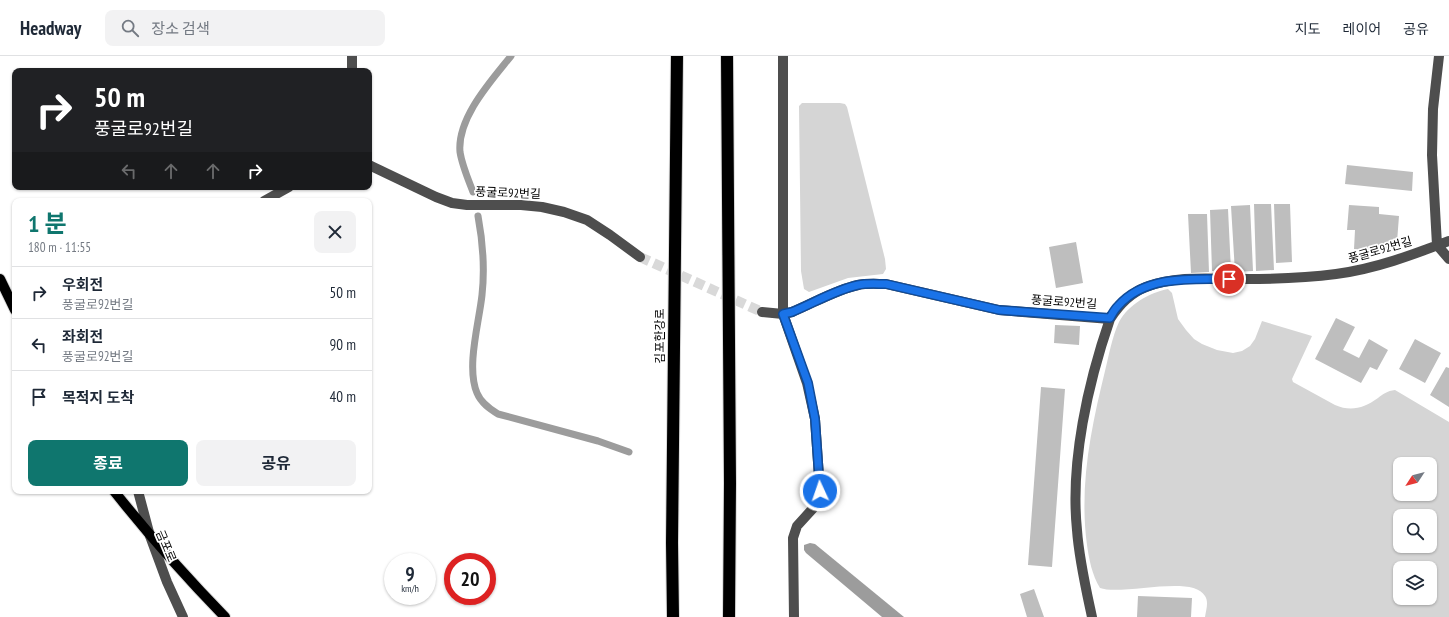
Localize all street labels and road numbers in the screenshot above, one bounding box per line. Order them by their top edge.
street label: 풍굴로92번길 [475,184,541,201]
street label: 풍굴로92번길 [1346,233,1414,266]
street label: 풍굴로92번길 [1031,292,1097,311]
street label: 김포한강로 [652,308,667,364]
street label: 금포로 [153,528,180,564]

